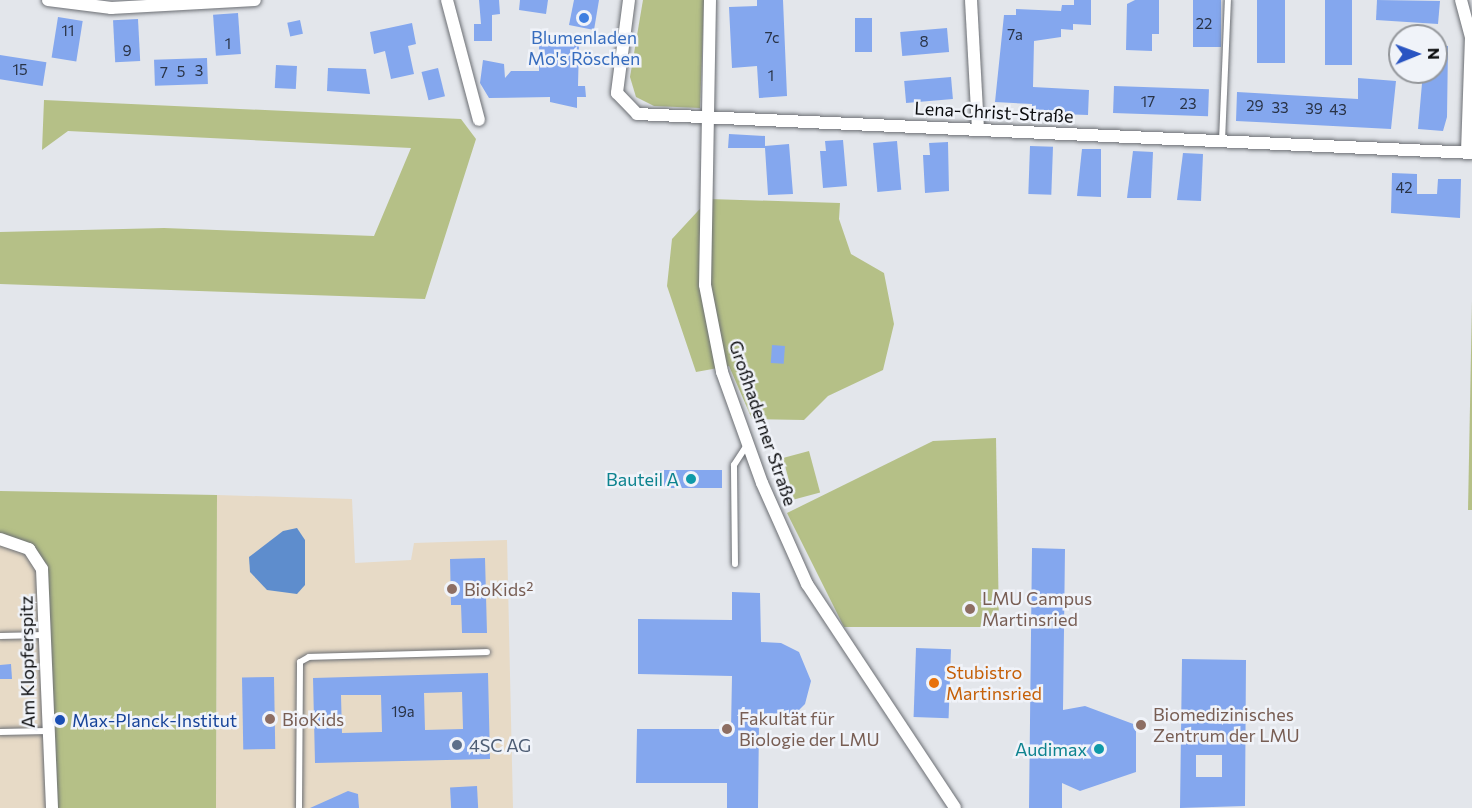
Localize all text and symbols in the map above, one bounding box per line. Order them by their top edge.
marker: Blumenladen Mo's Röschen [577,11,591,25]
house number: 22 [1196,15,1212,33]
house number: 11 [62,22,74,40]
north arrow [1388,24,1448,84]
house number: 7a [1007,26,1023,44]
place label: Blumenladen Mo's Röschen [528,27,640,70]
house number: 7c [765,29,779,47]
house number: 8 [919,33,929,51]
house number: 1 [225,35,231,53]
house number: 9 [122,42,132,60]
text: N [1425,48,1444,60]
house number: 15 [12,61,28,79]
house number: 3 [195,62,203,80]
house number: 5 [177,63,185,81]
house number: 7 [160,64,168,82]
house number: 1 [768,67,774,85]
house number: 17 [1141,93,1155,111]
house number: 23 [1180,95,1196,113]
street label: Lena-Christ-Straße [914,97,1074,127]
house number: 29 [1246,97,1264,115]
house number: 33 [1271,99,1289,117]
house number: 39 [1305,100,1323,118]
house number: 43 [1329,101,1347,119]
house number: 42 [1395,179,1413,197]
street label: Großhaderner Straße [725,337,801,509]
place label: Bauteil A [606,468,679,490]
marker: Bauteil A [684,472,698,486]
place label: BioKids² [464,578,534,600]
marker: BioKids² [445,582,459,596]
place label: LMU Campus Martinsried [982,588,1092,630]
street label: Am Klopferspitz [15,596,39,728]
marker: LMU Campus Martinsried [963,602,977,616]
place label: Stubistro Martinsried [946,662,1042,704]
marker: Stubistro Martinsried [927,676,941,690]
house number: 19a [391,703,415,721]
place label: Biomedizinisches Zentrum der LMU [1153,704,1300,746]
place label: BioKids [282,708,344,730]
place label: Fakultät für Biologie der LMU [739,708,880,750]
place label: Max-Planck-Institut [72,709,237,731]
marker: BioKids [263,712,277,726]
marker: Max-Planck-Institut [53,713,67,727]
marker: Biomedizinisches Zentrum der LMU [1134,718,1148,732]
marker: Fakultät für Biologie der LMU [720,722,734,736]
place label: 4SC AG [469,734,531,756]
marker: 4SC AG [450,738,464,752]
place label: Audimax [1015,738,1087,760]
marker: Audimax [1092,742,1106,756]

